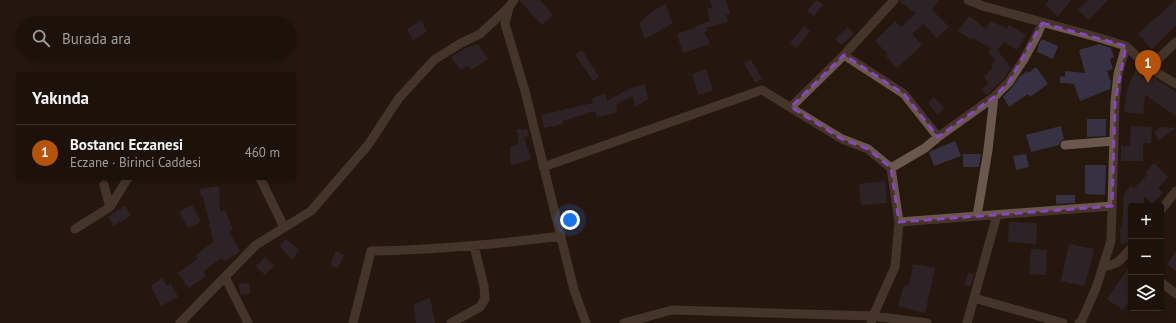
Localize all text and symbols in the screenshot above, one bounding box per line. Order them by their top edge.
search box [16,16,296,60]
icon: search [30,27,52,49]
text: Burada ara [62,29,131,48]
pin: 1 [1135,50,1161,83]
text: Yakında [32,87,89,109]
text: Bostancı Eczanesi [70,135,183,154]
text: 1 [41,144,49,161]
text: 460 m [245,144,280,161]
text: Eczane · Birinci Caddesi [70,154,201,171]
map controls [1128,203,1164,311]
button: + [1128,203,1164,239]
your location [560,210,580,230]
button: − [1128,239,1164,275]
button: layers [1128,275,1164,311]

